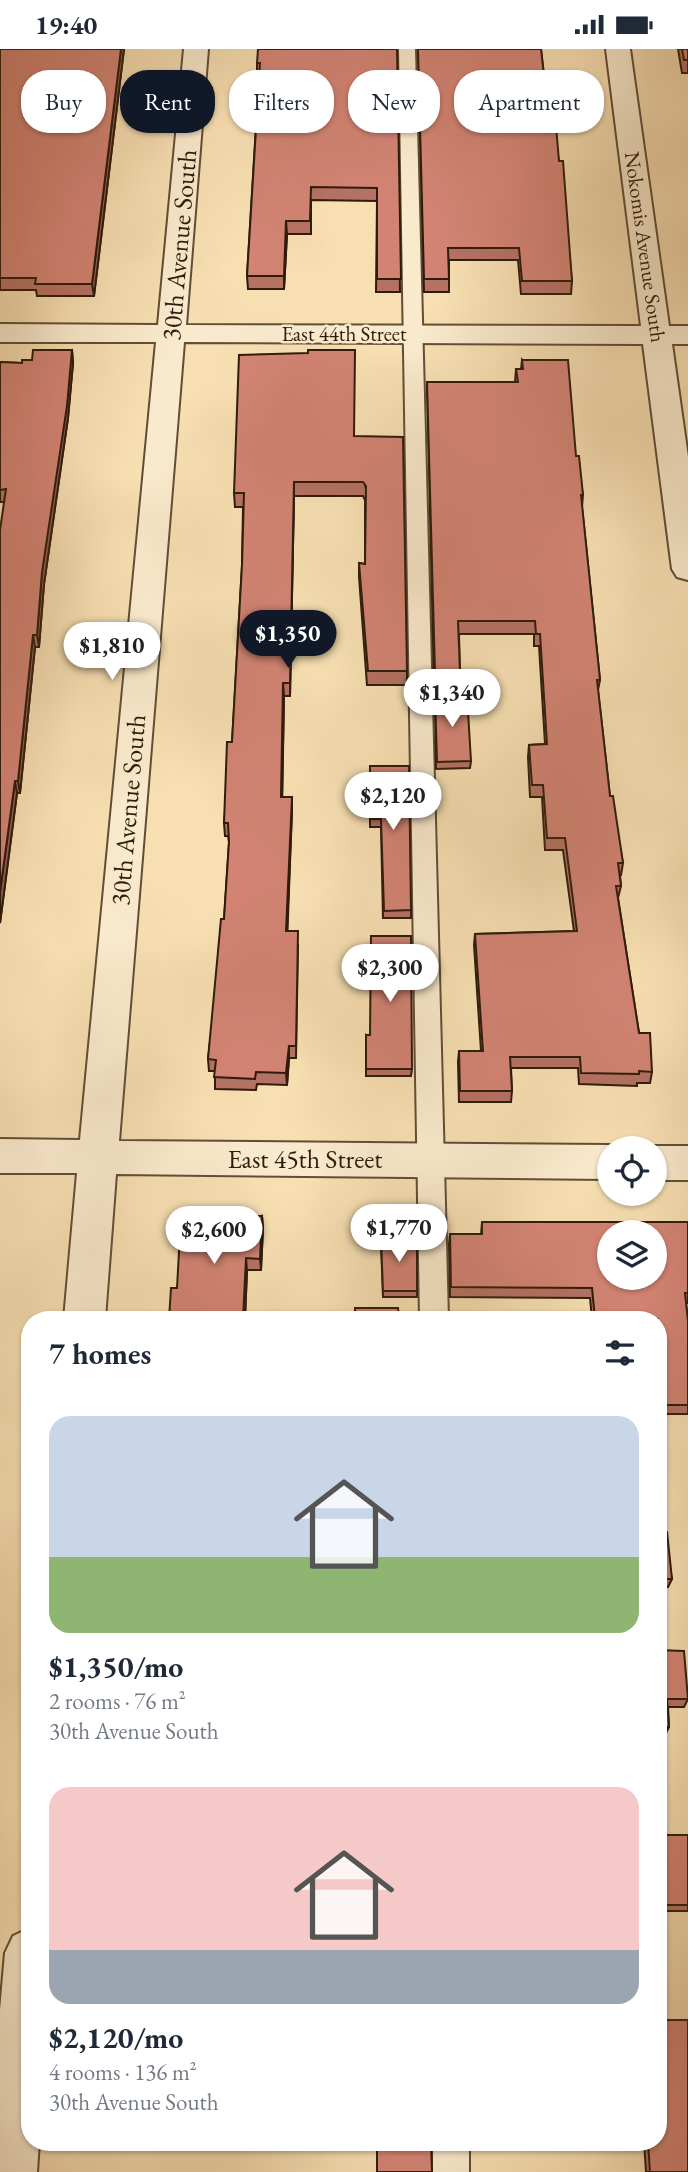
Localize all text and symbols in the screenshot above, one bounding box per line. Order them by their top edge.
text: 19:40 [35,8,97,42]
chip: Buy [21,70,106,133]
chip: Rent [120,70,215,133]
chip: Filters [229,70,334,133]
chip: New [348,70,440,133]
chip: Apartment [454,70,604,133]
street label: 30th Avenue South [154,148,204,342]
street label: Nokomis Avenue South [619,150,672,344]
street label: East 44th Street [281,320,407,347]
pin: $1,350 [231,611,345,670]
text: $1,350 [256,618,320,648]
pin: $1,810 [55,623,169,682]
text: $1,810 [80,630,144,660]
pin: $1,340 [395,669,509,729]
text: $1,340 [420,677,484,707]
street label: 30th Avenue South [103,713,153,907]
pin: $2,120 [336,773,450,832]
text: $2,120 [361,780,425,810]
pin: $2,300 [333,944,447,1004]
text: $2,300 [358,952,422,982]
map controls [597,1136,667,1290]
button: locate [597,1136,667,1206]
street label: East 45th Street [228,1142,383,1176]
pin: $1,770 [342,1205,456,1264]
pin: $2,600 [157,1207,271,1266]
text: $1,770 [367,1212,431,1242]
text: $2,600 [182,1214,246,1244]
button: layers [597,1220,667,1290]
text: 7 homes [49,1334,151,1373]
icon: filters [601,1334,639,1372]
icon: home [281,1461,407,1587]
text: $1,350/mo [49,1647,183,1686]
text: 2 rooms · 76 m² [49,1686,186,1716]
text: 30th Avenue South [49,1716,219,1746]
icon: home [281,1832,407,1958]
text: $2,120/mo [49,2018,183,2057]
text: 4 rooms · 136 m² [49,2057,197,2087]
text: 30th Avenue South [49,2087,219,2117]

